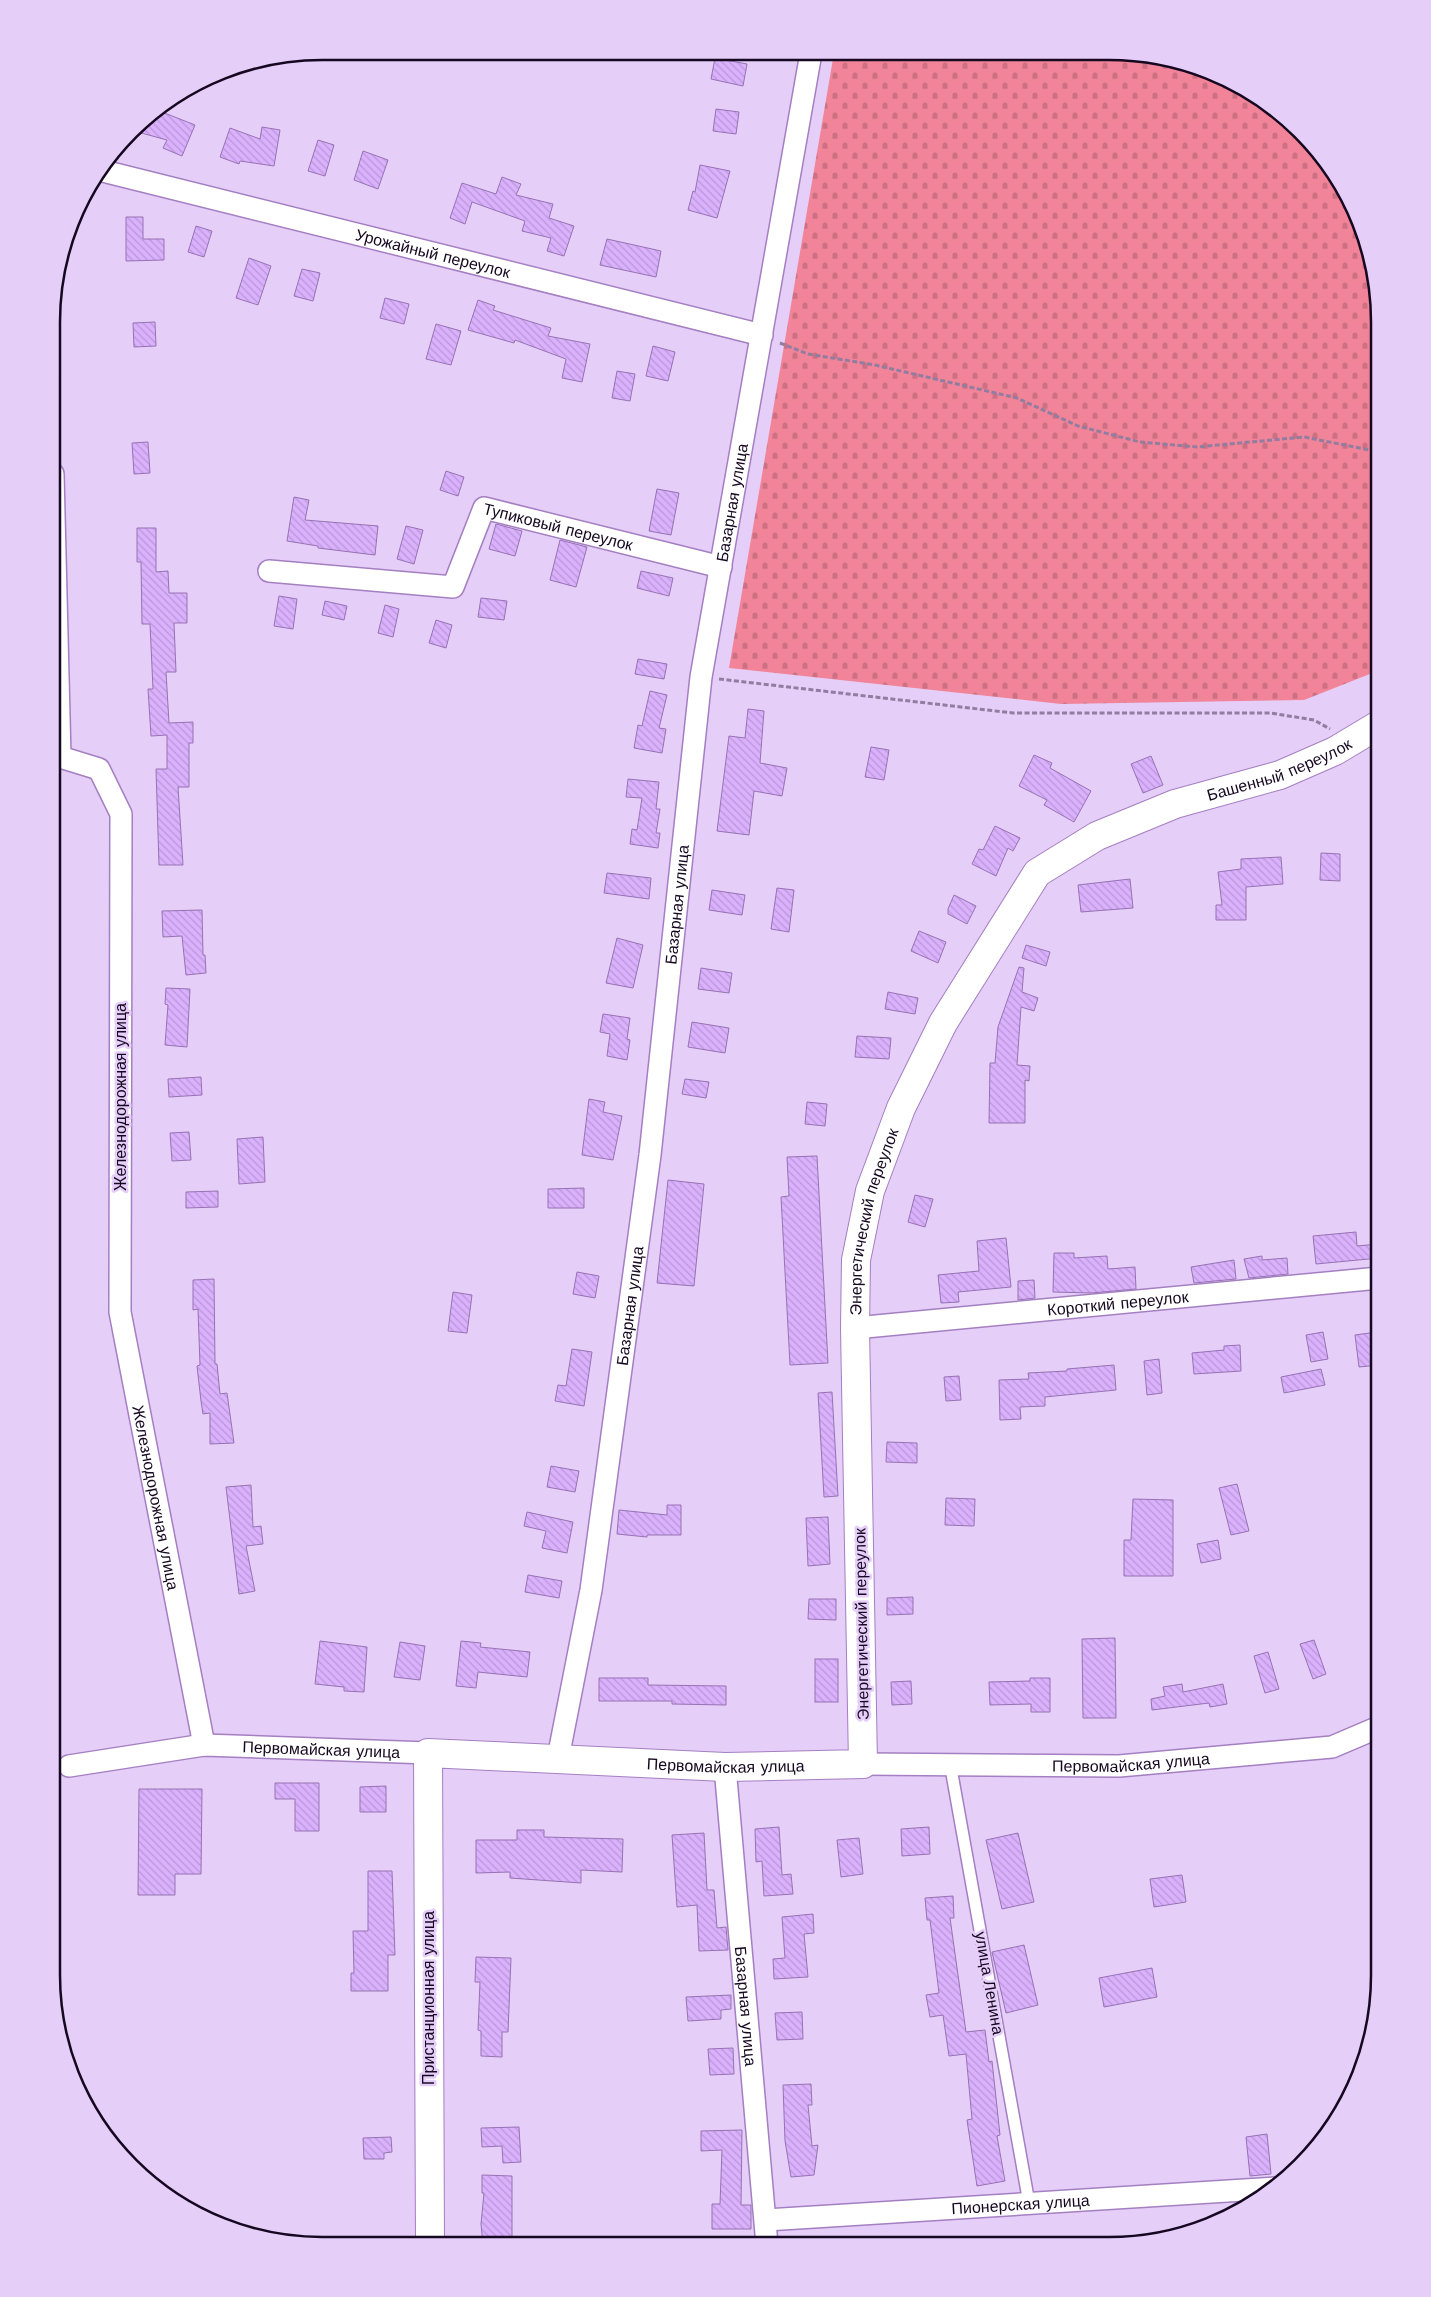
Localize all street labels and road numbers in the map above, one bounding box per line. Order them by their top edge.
street label: Урожайный переулок [354,225,513,282]
street label: Базарная улица [712,442,752,564]
street label: Тупиковый переулок [481,499,636,555]
street label: Башенный переулок [1205,734,1356,805]
street label: Базарная улица [661,844,693,965]
street label: Железнодорожная улица [111,1003,130,1191]
street label: Энергетический переулок [846,1125,903,1316]
street label: Базарная улица [613,1245,648,1367]
street label: Короткий переулок [1046,1287,1190,1320]
street label: Железнодорожная улица [128,1404,183,1592]
street label: Энергетический переулок [850,1527,873,1720]
street label: Первомайская улица [242,1737,401,1762]
street label: Первомайская улица [1052,1749,1211,1776]
street label: Первомайская улица [646,1754,805,1777]
street label: Пристанционная улица [419,1911,438,2085]
street label: улица Ленина [971,1930,1008,2036]
street label: Базарная улица [731,1945,760,2067]
street label: Пионерская улица [951,2191,1090,2218]

